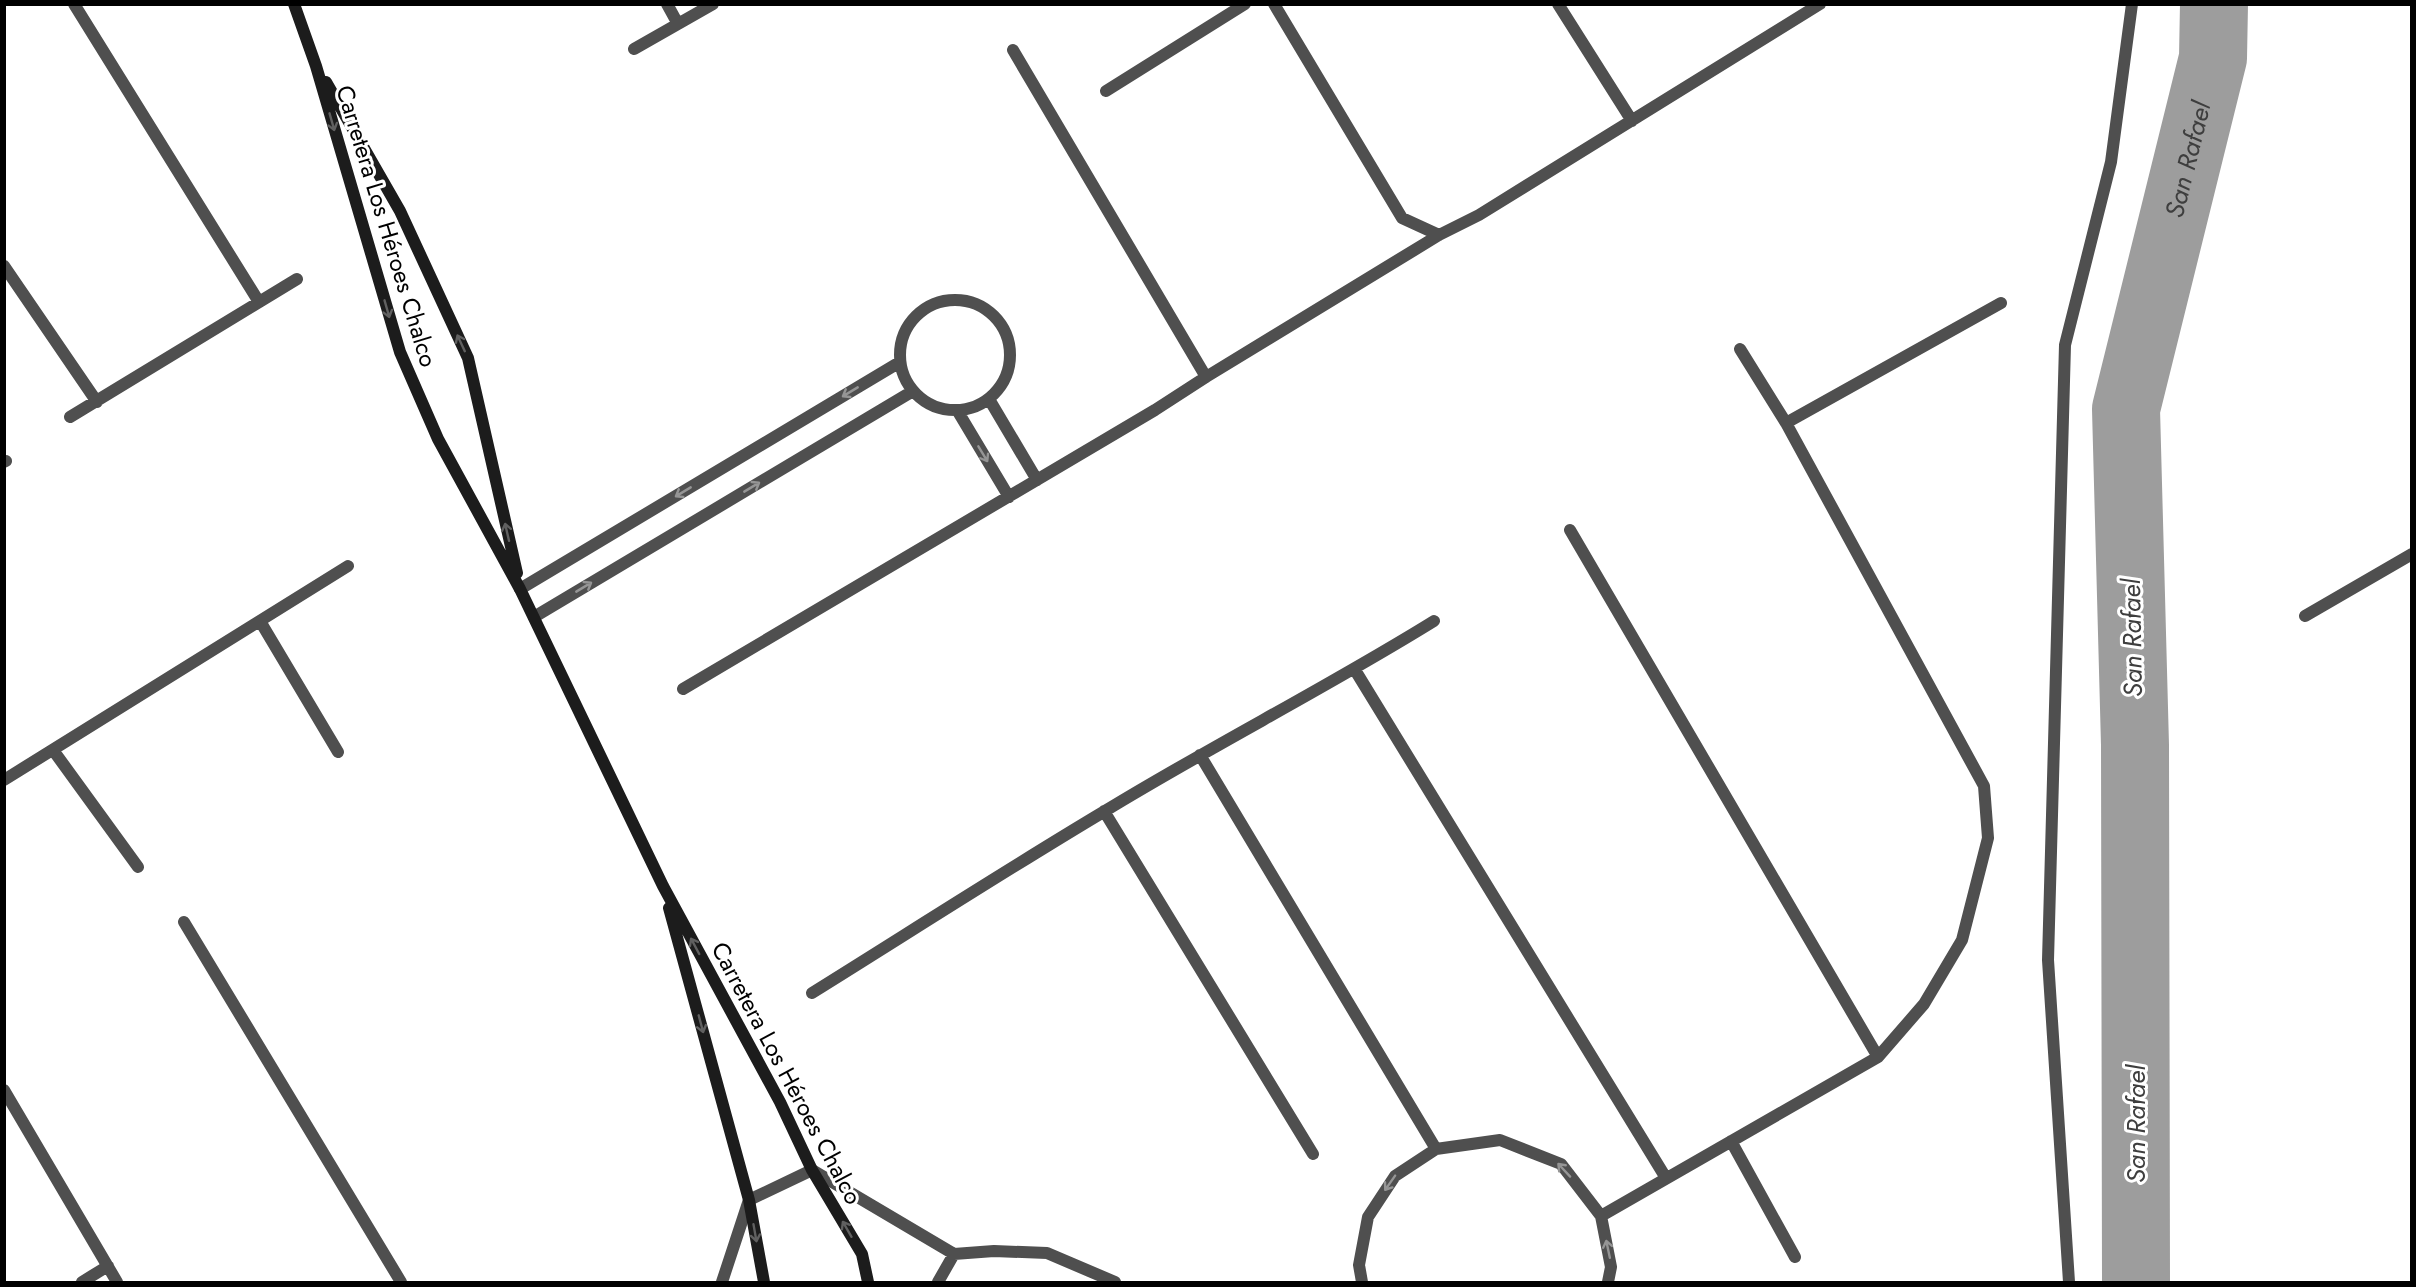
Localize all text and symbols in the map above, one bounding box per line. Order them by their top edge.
street label: Carretera Los Héroes Chalco [327,81,447,371]
water label: San Rafael [2155,97,2221,222]
one-way arrow [327,112,339,131]
one-way arrow [382,299,393,318]
one-way arrow [455,335,466,353]
one-way arrow [842,387,859,399]
one-way arrow [978,445,990,462]
one-way arrow [743,481,760,493]
one-way arrow [675,487,692,499]
one-way arrow [501,523,513,542]
water label: San Rafael [2112,577,2152,697]
one-way arrow [575,580,592,592]
street label: Carretera Los Héroes Chalco [703,936,871,1210]
one-way arrow [689,938,701,955]
one-way arrow [696,1014,707,1033]
water label: San Rafael [2117,1064,2155,1183]
one-way arrow [1557,1163,1571,1178]
one-way arrow [1384,1175,1396,1191]
one-way arrow [840,1221,852,1238]
one-way arrow [750,1222,761,1242]
one-way arrow [1602,1240,1613,1259]

